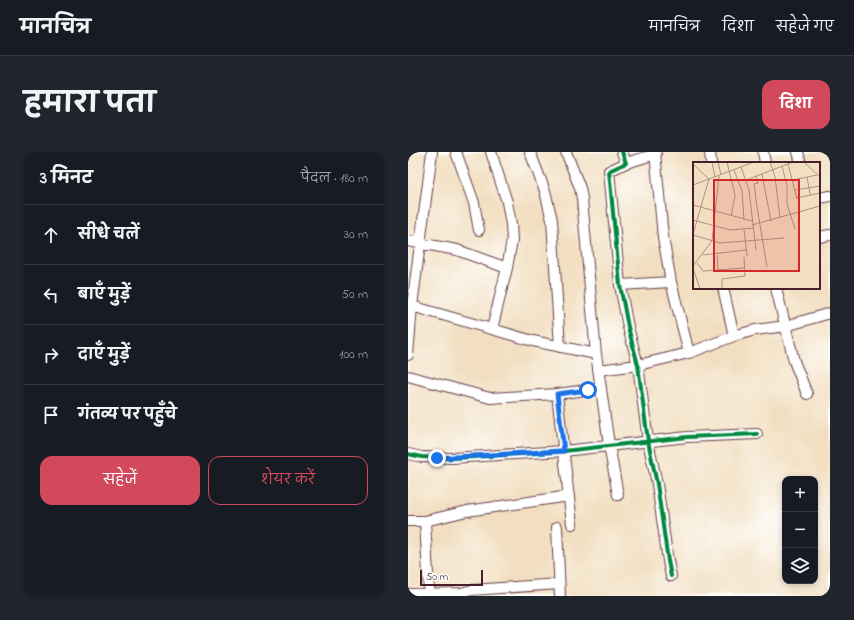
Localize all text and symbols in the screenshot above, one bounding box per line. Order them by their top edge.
text: मानचित्र [20,15,91,42]
text: मानचित्र [649,17,700,38]
text: दिशा [722,17,754,38]
text: सहेजे गए [776,17,834,38]
button: दिशा [762,80,830,129]
text: हमारा पता [24,85,155,126]
inset map [693,162,820,289]
text: 3 मिनट [40,166,93,191]
text: पैदल · 180 m [301,169,368,188]
icon: ahead [40,224,62,246]
text: सीधे चलें [78,224,139,246]
text: 30 m [344,225,368,244]
icon: left [40,284,62,306]
text: बाएँ मुड़ें [78,284,131,306]
text: 50 m [342,285,368,304]
icon: right [40,344,62,366]
text: दाएँ मुड़ें [78,344,130,366]
text: 100 m [339,345,368,364]
route start [579,381,597,399]
icon: arrive [40,404,62,426]
text: गंतव्य पर पहुँचे [78,404,177,426]
route end [428,449,446,467]
button: सहेजें [40,456,200,505]
button: शेयर करें [208,456,368,505]
map controls [782,476,818,584]
button: + [782,476,818,512]
button: − [782,512,818,548]
button: layers [782,548,818,584]
scale bar [420,568,483,587]
text: 50 m [426,569,448,585]

